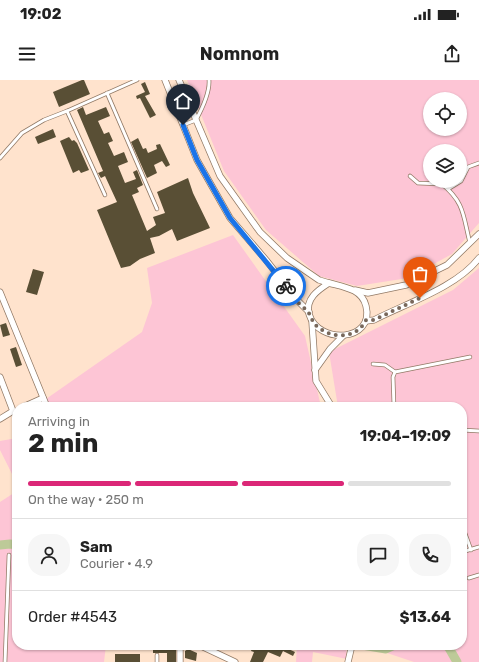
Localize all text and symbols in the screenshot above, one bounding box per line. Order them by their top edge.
text: 19:02 [20,5,61,23]
icon: menu [16,43,38,65]
text: Nomnom [200,43,279,65]
icon: share [441,43,463,65]
pin [166,84,200,125]
icon: home [172,90,194,112]
map controls [423,92,467,188]
button: locate [423,92,467,136]
button: layers [423,144,467,188]
pin [403,257,437,298]
icon: bag [409,263,431,285]
courier [266,266,306,306]
icon: bike [275,275,297,297]
text: Arriving in [28,414,90,429]
text: 19:04–19:09 [360,427,451,445]
text: 2 min [28,428,98,459]
text: On the way · 250 m [28,492,144,507]
button: person [28,534,70,576]
button: chat [357,534,399,576]
button: phone [409,534,451,576]
text: Sam [80,538,113,556]
text: Courier · 4.9 [80,556,153,571]
text: Order #4543 [28,608,117,626]
text: $13.64 [399,608,451,626]

